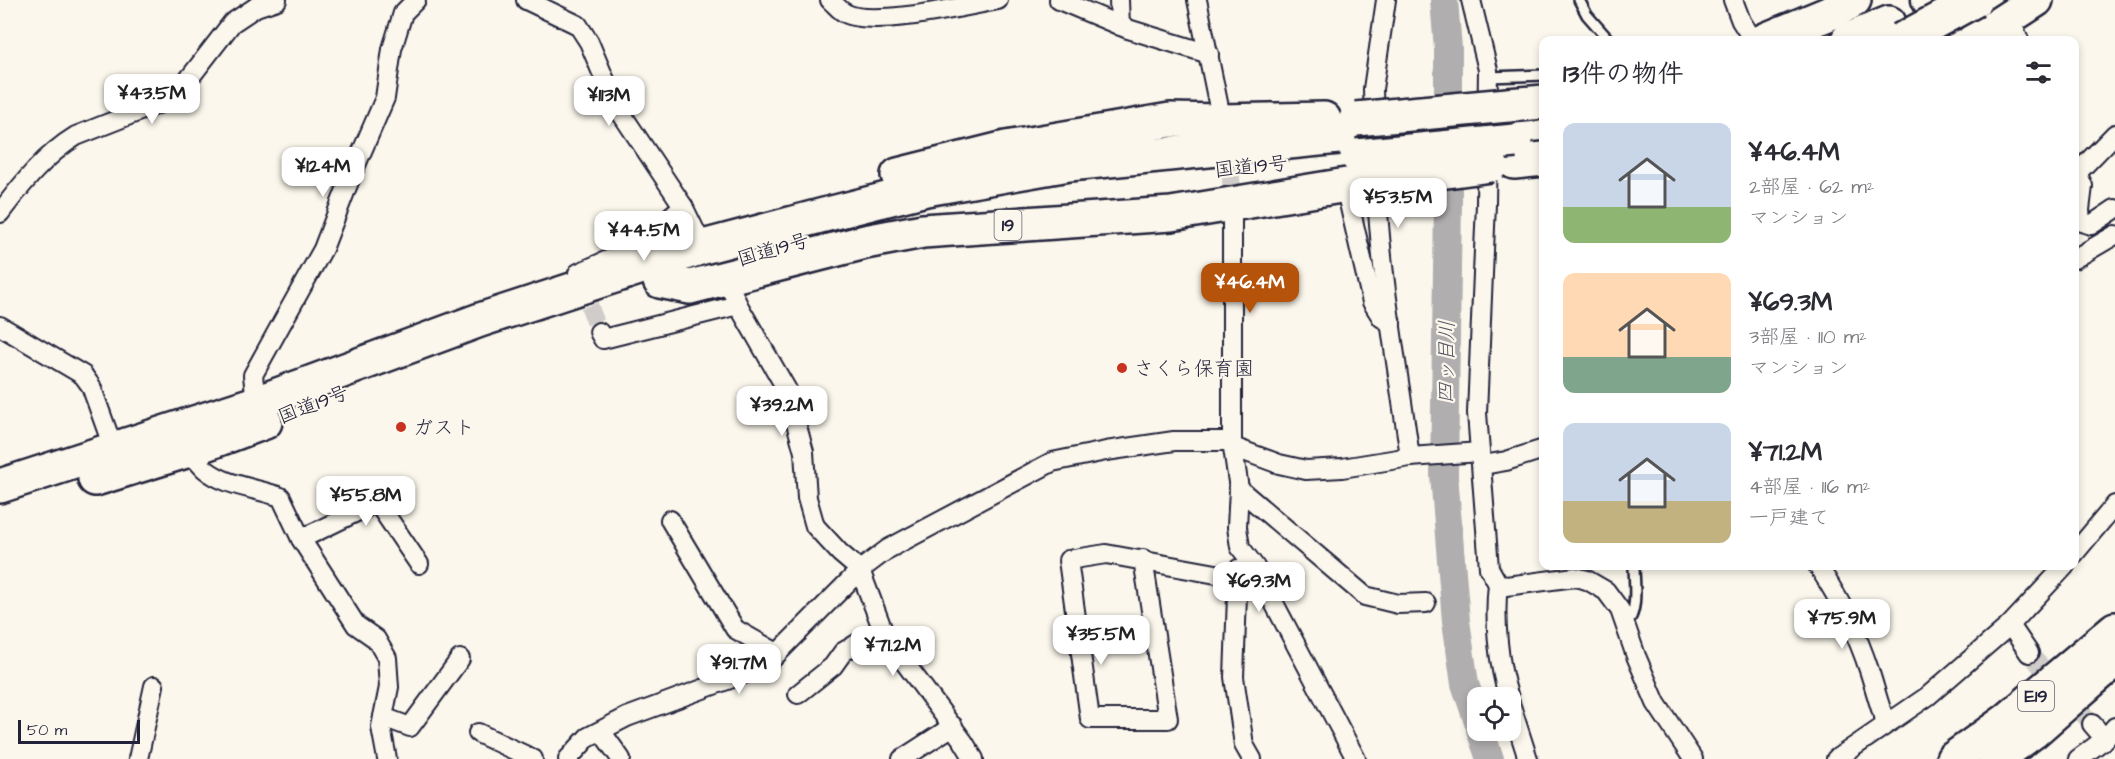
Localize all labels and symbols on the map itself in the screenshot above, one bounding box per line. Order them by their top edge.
pin: ¥43.5M [103,74,201,125]
pin: ¥113M [567,76,651,127]
pin: ¥124M [281,147,365,198]
street label: 国道19号 [1213,149,1289,185]
pin: ¥53.5M [1349,178,1447,229]
road number: 19 [994,210,1022,240]
pin: ¥44.5M [595,211,693,262]
street label: 国道19号 [734,226,813,274]
pin: ¥46.4M [1201,263,1299,314]
water label: 四ッ目川 [1431,320,1462,404]
place label: さくら保育園 [1134,355,1254,383]
marker: さくら保育園 [1115,361,1129,375]
street label: 国道19号 [274,379,353,431]
pin: ¥39.2M [733,386,831,437]
place label: ガスト [413,414,475,442]
marker: ガスト [394,420,408,434]
pin: ¥55.8M [317,476,415,527]
pin: ¥69.3M [1210,562,1308,613]
pin: ¥75.9M [1793,599,1891,650]
pin: ¥35.5M [1052,615,1150,666]
pin: ¥71.2M [844,626,942,677]
pin: ¥91.7M [690,644,788,695]
road number: E19 [2018,681,2054,711]
scale bar [18,717,140,744]

